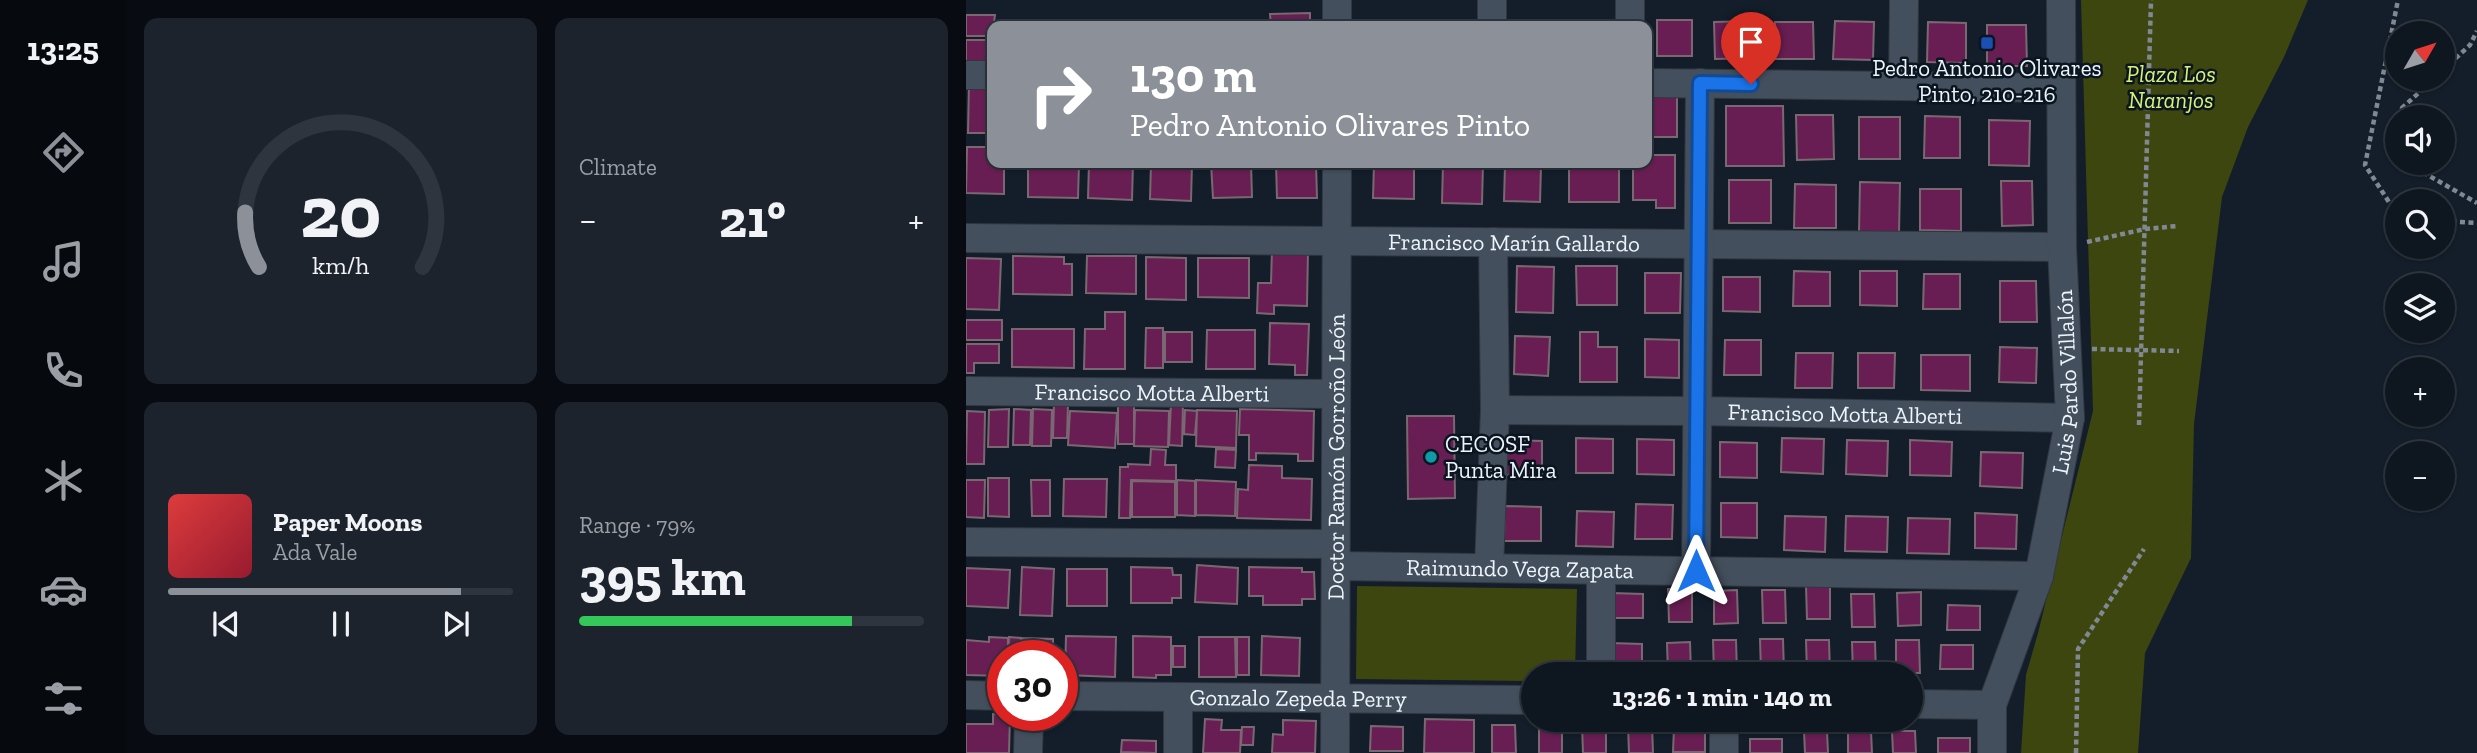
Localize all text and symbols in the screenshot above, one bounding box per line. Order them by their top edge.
pin [1721,12.0,1781,84]
north arrow [2385,21,2455,91]
map controls [2385,21,2455,511]
icon: arrive [1732,23,1770,61]
text: 13:25 [27,30,99,68]
marker: Pedro Antonio Olivares Pinto, 210-216 [1979,35,1995,51]
text: 130 m [1130,46,1256,105]
icon: right [1015,49,1106,140]
place label: Pedro Antonio Olivares Pinto, 210-216 [1872,54,2102,108]
park label: Plaza Los Naranjos [2126,60,2216,114]
button: sound [2385,105,2455,175]
text: Pedro Antonio Olivares Pinto [1130,106,1530,144]
icon: directions [39,128,88,177]
text: Climate [579,153,657,181]
text: 20 [300,168,381,256]
text: 21° [719,188,786,250]
button: search [2385,189,2455,259]
text: − [579,197,597,243]
text: + [908,197,924,243]
street label: Francisco Marín Gallardo [1388,227,1640,258]
icon: music [39,237,88,286]
text: km/h [312,250,369,280]
button: layers [2385,273,2455,343]
street label: Luis Pardo Villalón [2045,289,2084,477]
street label: Doctor Ramón Gorroño León [1322,314,1350,600]
icon: phone [39,346,88,395]
button: + [2385,357,2455,427]
street label: Francisco Motta Alberti [1034,378,1270,407]
street label: Francisco Motta Alberti [1727,398,1963,430]
place label: CECOSF Punta Mira [1445,430,1557,484]
button: − [2385,441,2455,511]
marker: CECOSF Punta Mira [1423,449,1439,465]
icon: climate [39,456,88,505]
text: Paper Moons [273,506,422,538]
text: Range · 79% [579,511,695,539]
position arrow [1659,534,1733,608]
text: Ada Vale [273,538,357,566]
text: 395 km [579,546,746,608]
street label: Raimundo Vega Zapata [1406,553,1634,584]
icon: car [39,565,88,614]
icon: previous [207,605,245,643]
icon: pause [322,605,360,643]
icon: next [437,605,475,643]
speed limit sign: 30 [987,640,1078,731]
icon: filters [39,674,88,723]
text: 13:26 · 1 min · 140 m [1612,681,1832,713]
street label: Gonzalo Zepeda Perry [1189,683,1407,713]

